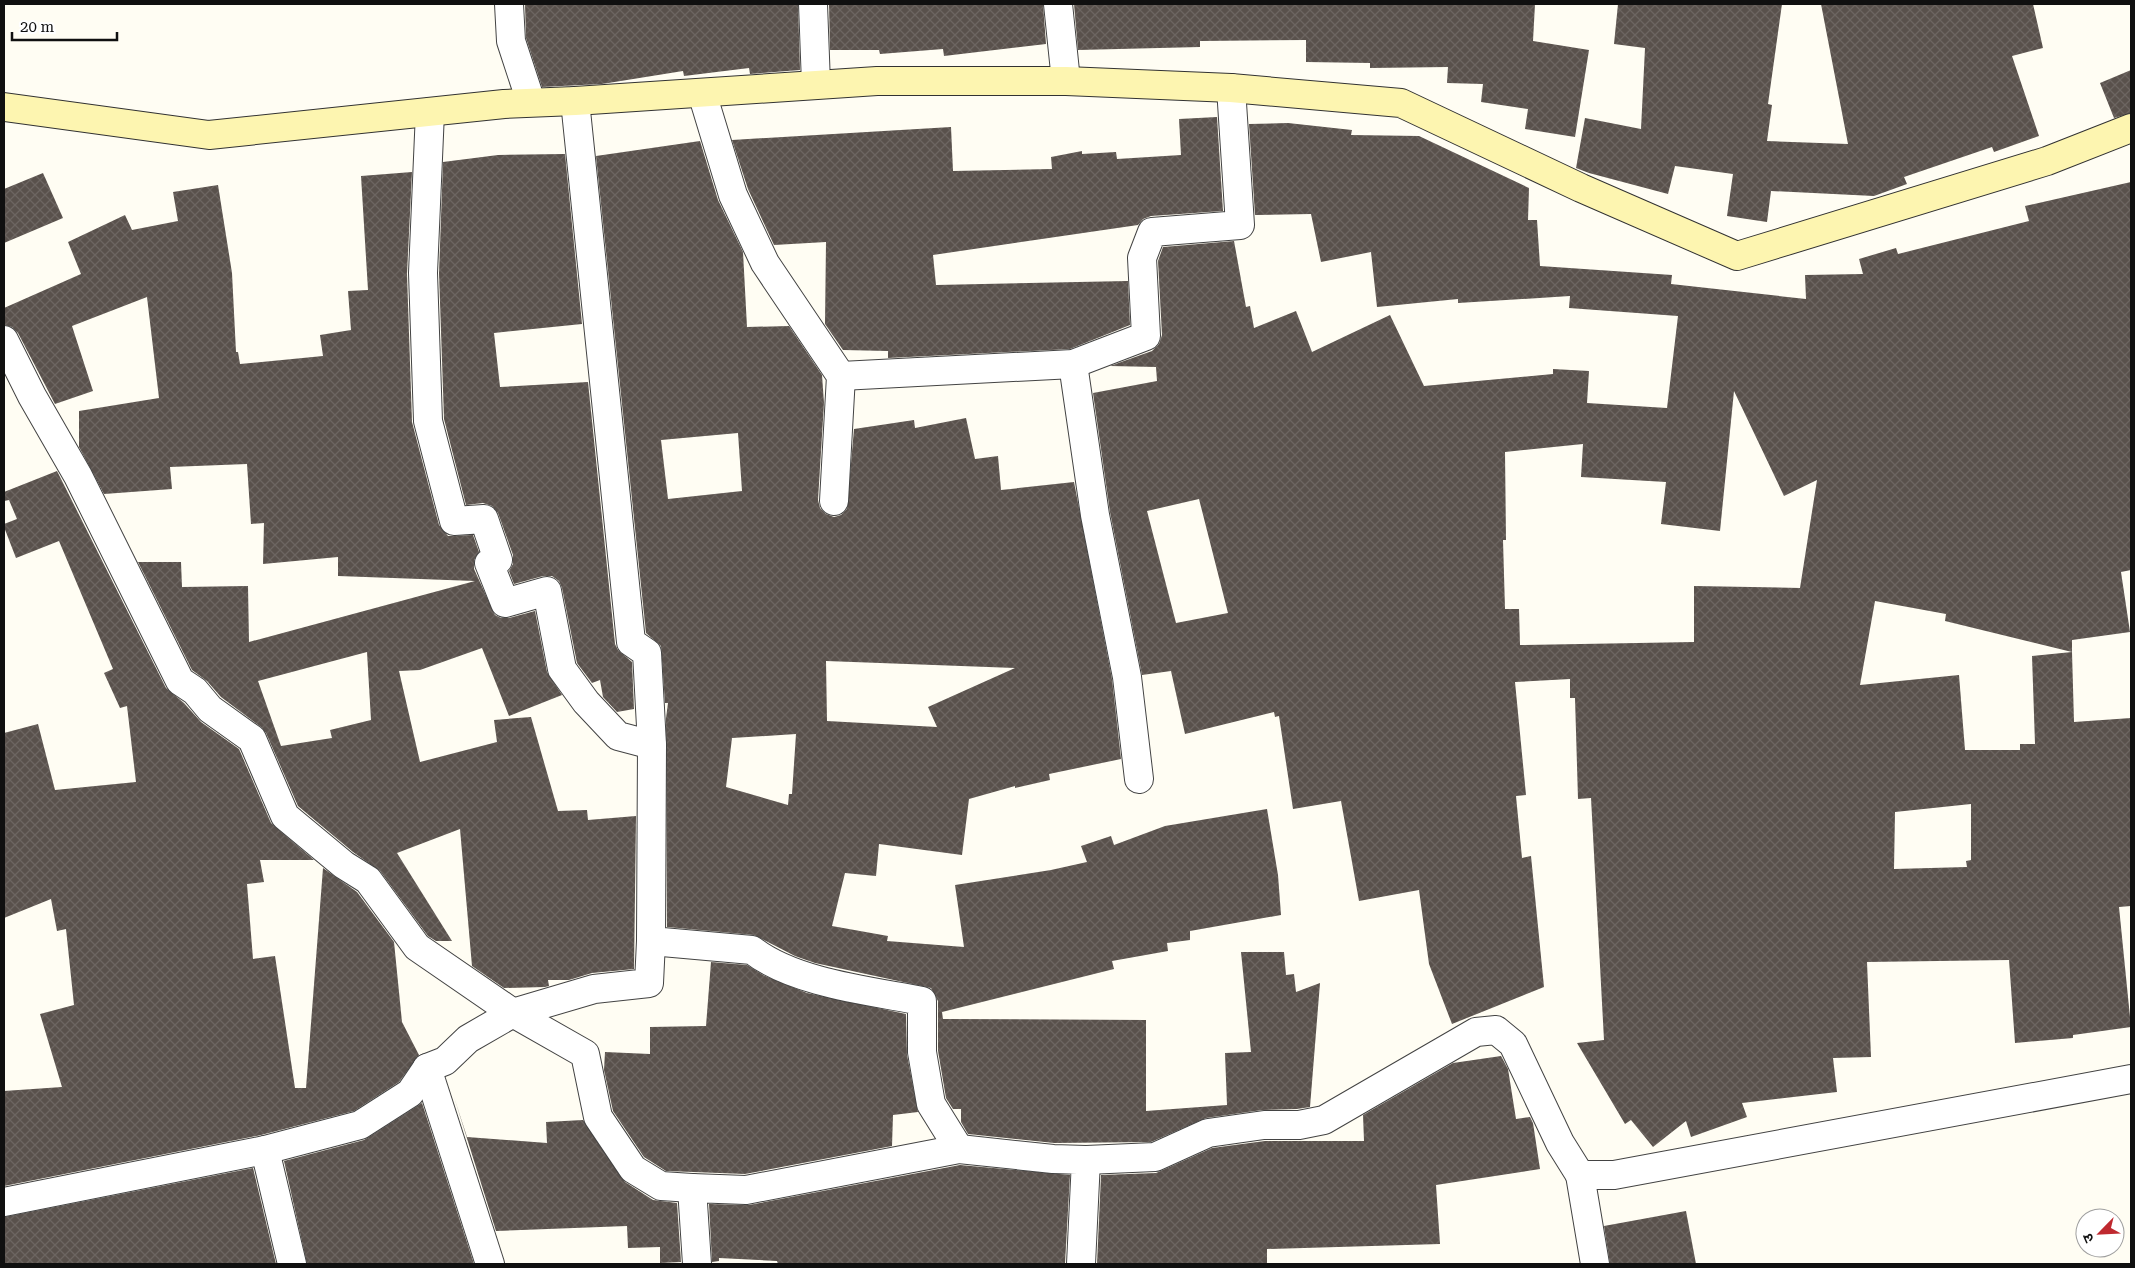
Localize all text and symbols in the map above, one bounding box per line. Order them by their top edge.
scale bar [12,10,118,42]
text: 20 m [20,18,55,36]
north arrow [2075,1208,2125,1258]
text: उ [2079,1231,2097,1245]

